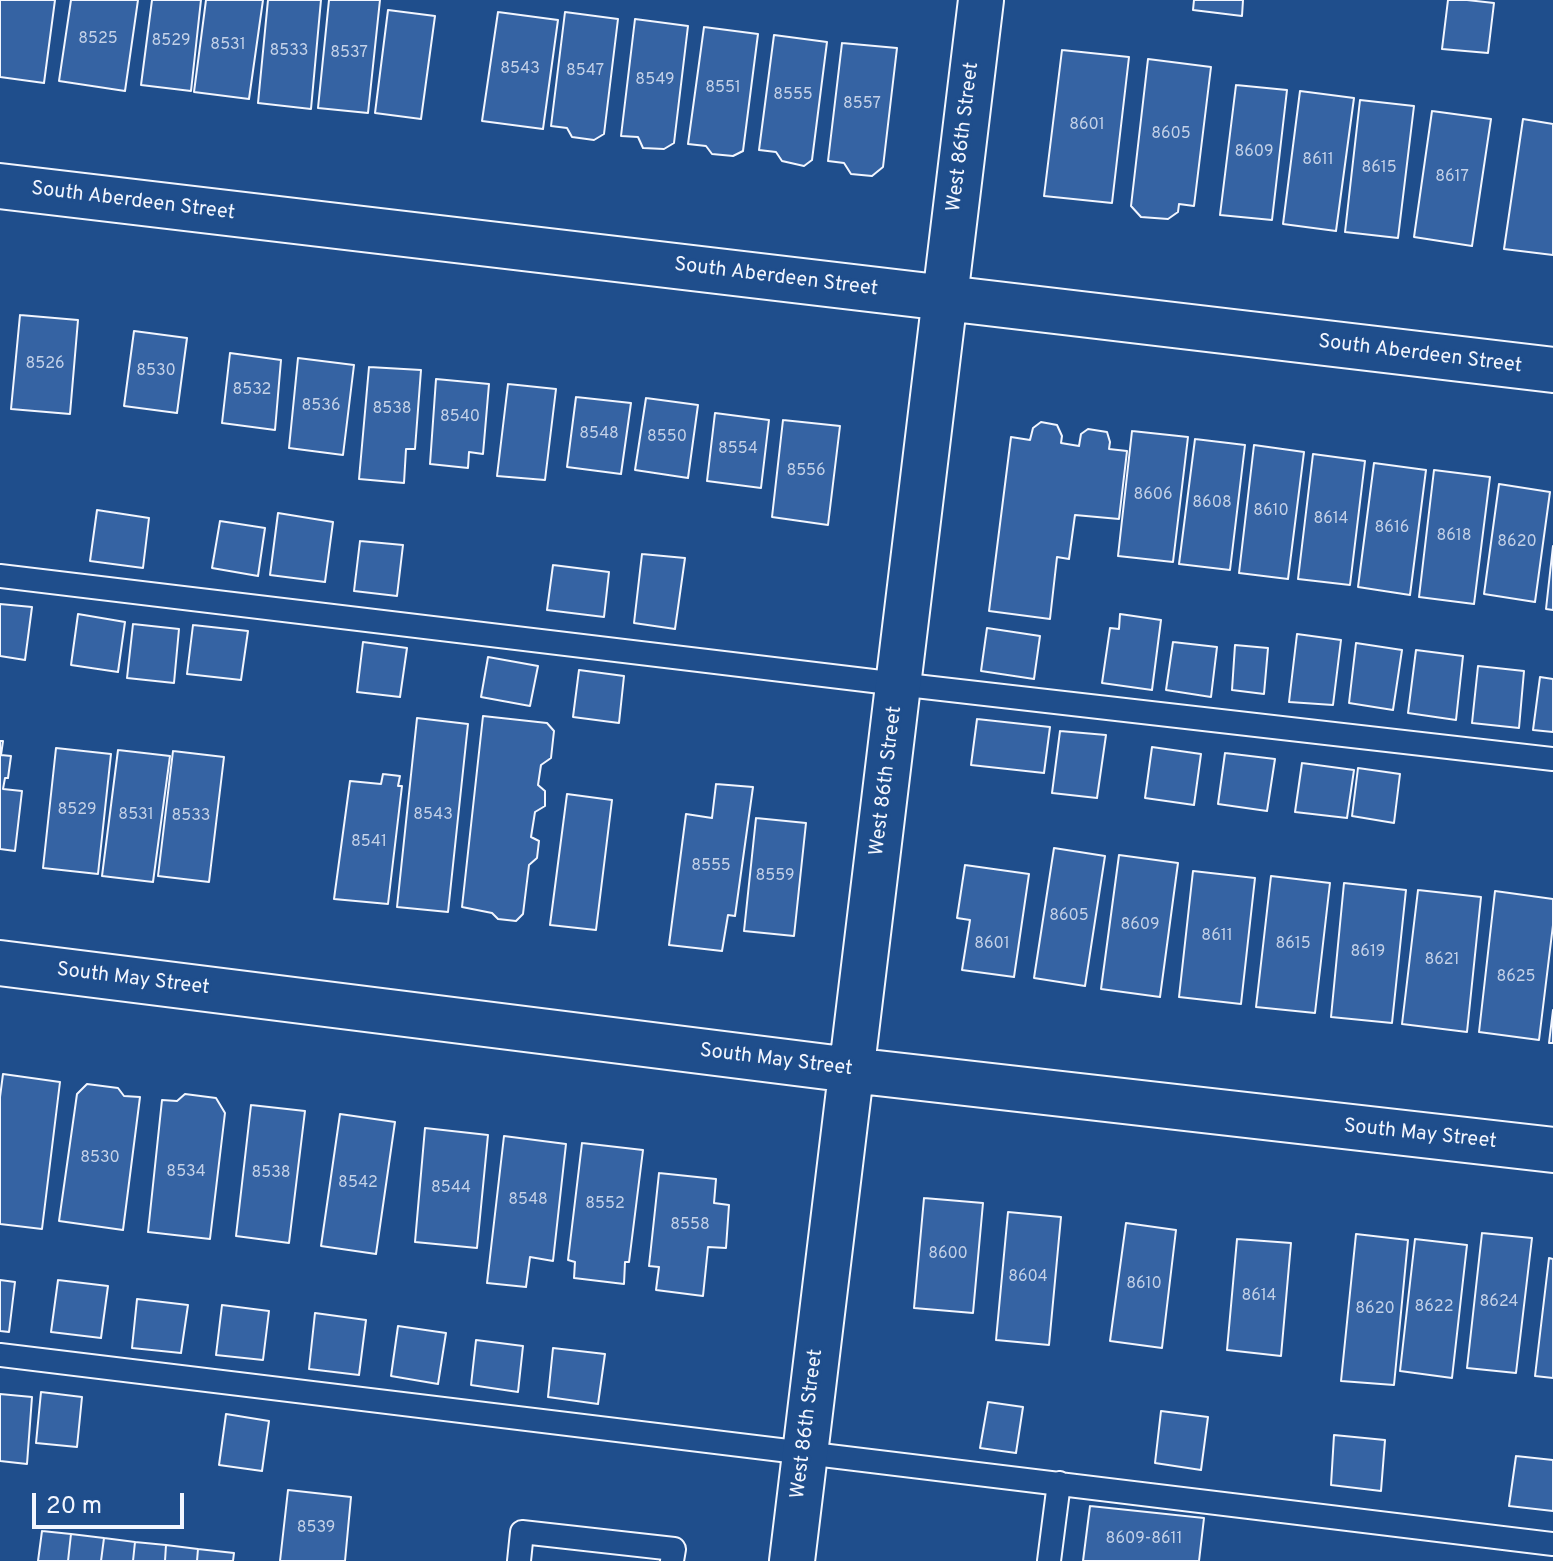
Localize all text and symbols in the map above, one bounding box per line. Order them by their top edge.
house number: 8525 [78,30,118,50]
house number: 8529 [152,32,190,52]
house number: 8531 [210,36,246,56]
house number: 8533 [270,42,308,62]
house number: 8537 [330,44,368,64]
house number: 8543 [500,60,540,80]
street label: West 86th Street [943,61,985,213]
house number: 8547 [566,62,604,82]
house number: 8549 [635,71,675,91]
house number: 8551 [705,79,741,99]
house number: 8555 [773,86,813,106]
house number: 8557 [843,95,881,115]
house number: 8601 [1069,116,1105,136]
house number: 8605 [1151,125,1191,145]
house number: 8609 [1234,143,1274,163]
house number: 8611 [1302,151,1334,171]
house number: 8615 [1361,159,1397,179]
house number: 8617 [1435,168,1469,188]
street label: South Aberdeen Street [30,178,236,226]
street label: South Aberdeen Street [673,254,879,302]
street label: South Aberdeen Street [1317,331,1523,379]
house number: 8526 [26,355,64,375]
house number: 8530 [136,362,176,382]
house number: 8532 [233,381,271,401]
house number: 8536 [302,397,340,417]
house number: 8538 [372,400,412,420]
house number: 8540 [440,408,480,428]
house number: 8548 [579,425,619,445]
house number: 8550 [647,428,687,448]
house number: 8554 [718,440,758,460]
house number: 8556 [786,462,826,482]
house number: 8606 [1133,486,1173,506]
house number: 8608 [1192,494,1232,514]
house number: 8610 [1253,502,1289,522]
house number: 8614 [1314,510,1348,530]
house number: 8616 [1375,519,1409,539]
house number: 8618 [1436,527,1472,547]
house number: 8620 [1497,533,1537,553]
street label: West 86th Street [866,705,908,857]
house number: 8529 [58,801,96,821]
house number: 8531 [118,806,154,826]
house number: 8543 [413,806,453,826]
house number: 8533 [172,807,210,827]
house number: 8541 [351,833,387,853]
house number: 8555 [691,857,731,877]
house number: 8559 [755,867,795,887]
house number: 8605 [1049,907,1089,927]
house number: 8609 [1120,916,1160,936]
house number: 8611 [1201,927,1233,947]
house number: 8601 [974,935,1010,955]
house number: 8615 [1275,935,1311,955]
house number: 8619 [1351,943,1385,963]
house number: 8621 [1424,951,1460,971]
street label: South May Street [55,959,211,1001]
house number: 8625 [1496,968,1536,988]
street label: South May Street [698,1040,854,1082]
street label: South May Street [1342,1115,1498,1155]
house number: 8530 [80,1149,120,1169]
house number: 8534 [166,1163,206,1183]
house number: 8538 [251,1164,291,1184]
house number: 8542 [338,1174,378,1194]
house number: 8544 [431,1179,471,1199]
house number: 8548 [508,1191,548,1211]
house number: 8552 [585,1195,625,1215]
house number: 8558 [670,1216,710,1236]
house number: 8600 [928,1245,968,1265]
house number: 8604 [1008,1268,1048,1288]
house number: 8610 [1126,1275,1162,1295]
house number: 8614 [1242,1287,1276,1307]
house number: 8624 [1480,1293,1518,1313]
house number: 8622 [1415,1298,1453,1318]
house number: 8620 [1355,1300,1395,1320]
street label: West 86th Street [787,1348,829,1500]
scale bar [36,1477,188,1527]
text: 20 m [46,1492,102,1522]
house number: 8539 [297,1519,335,1539]
house number: 8609-8611 [1106,1530,1182,1550]

